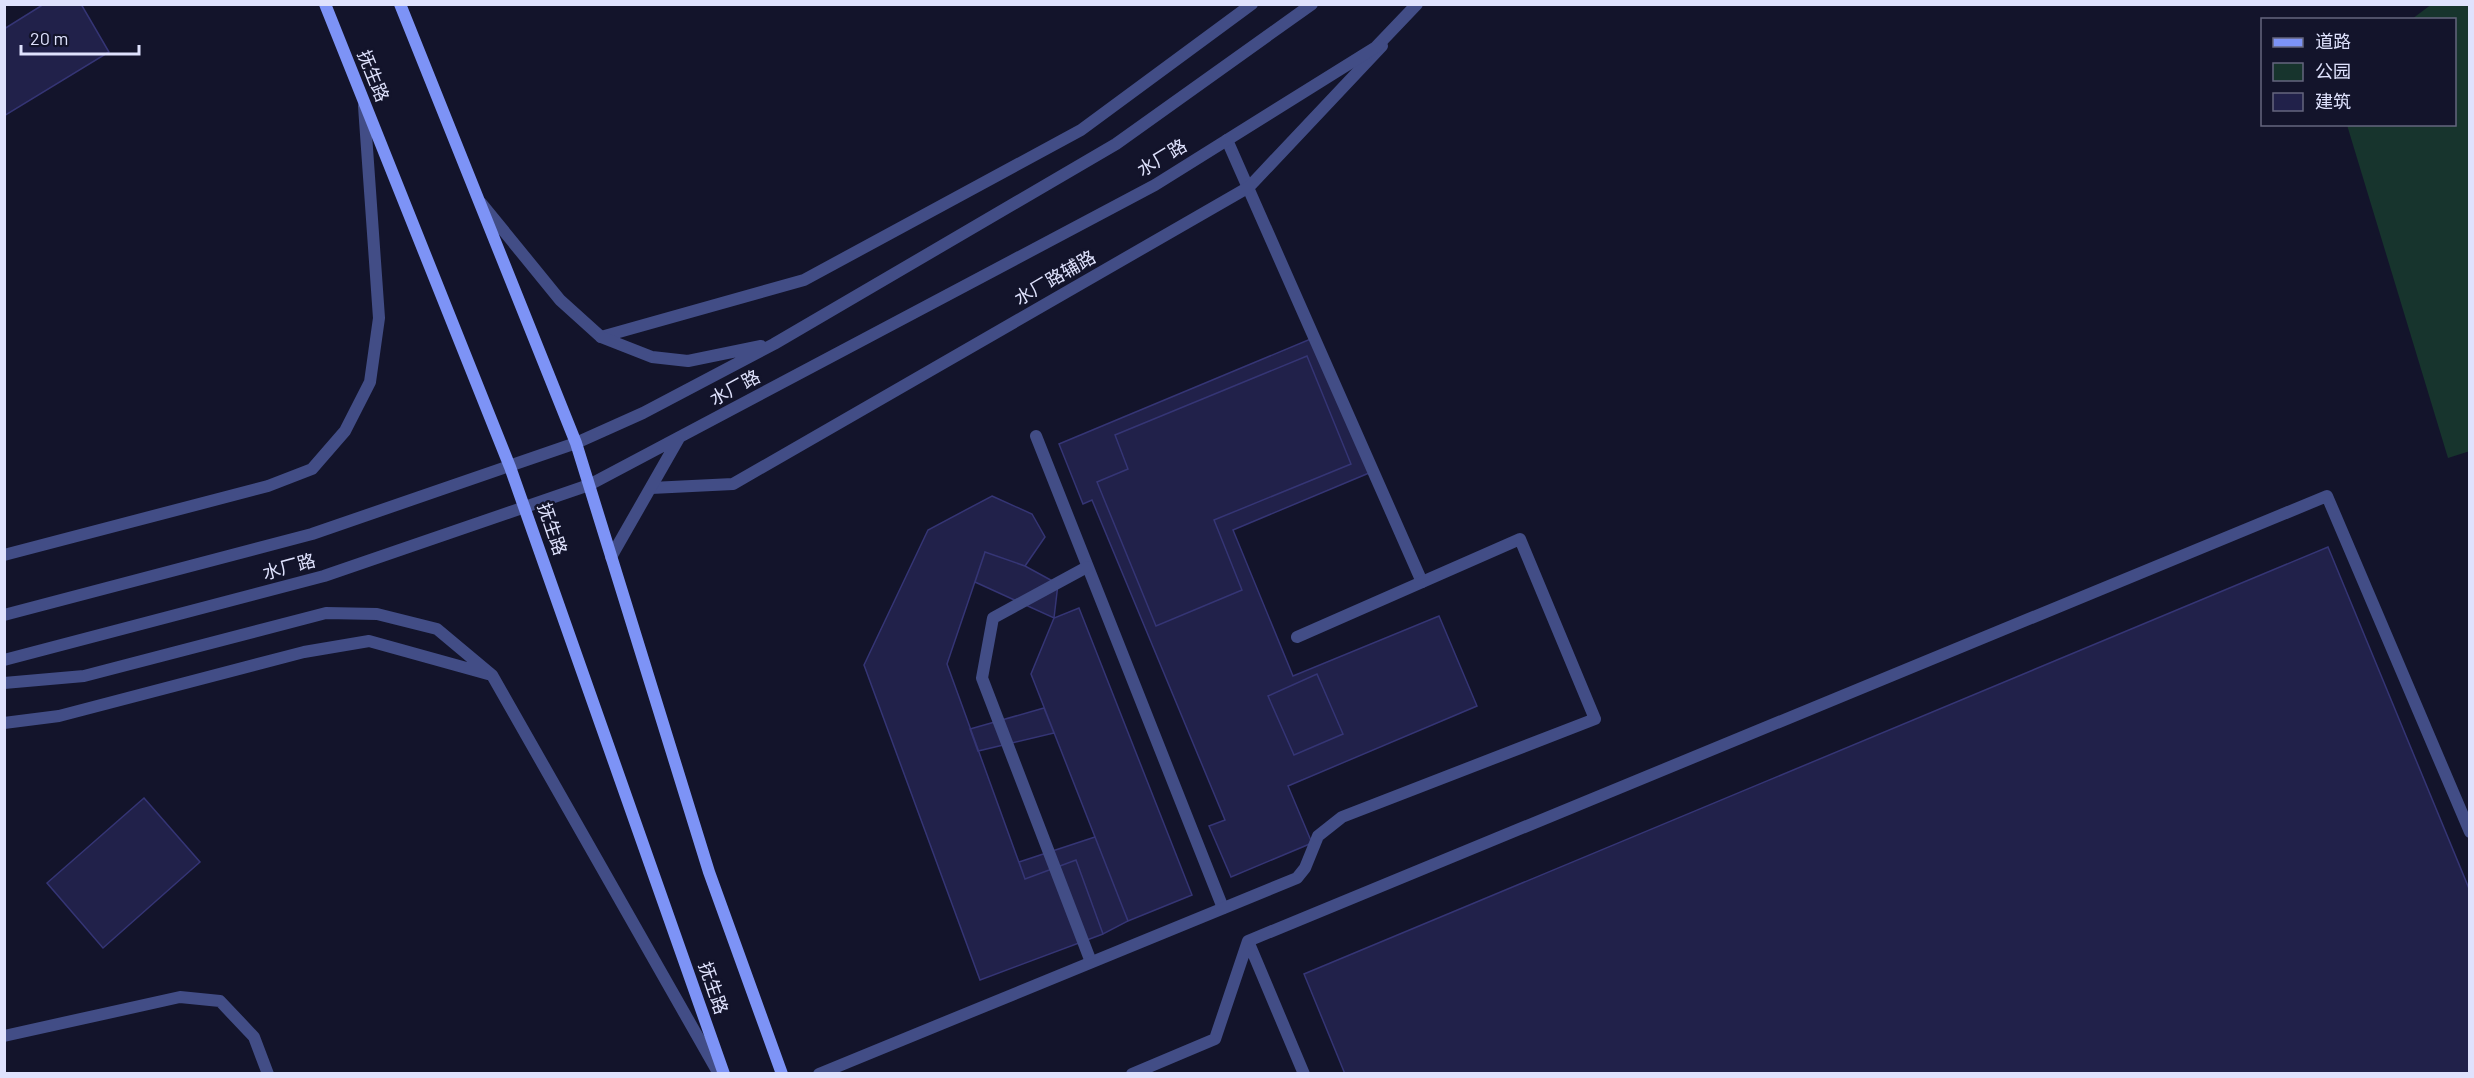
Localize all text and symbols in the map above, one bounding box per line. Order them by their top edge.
scale bar [21,18,140,56]
legend [2261,18,2456,126]
text: 20 m [30,27,68,49]
text: 道路 [2315,30,2351,52]
street label: 抚生路 [354,46,394,105]
text: 公园 [2315,60,2351,82]
text: 建筑 [2315,90,2351,112]
street label: 水厂路 [1133,134,1190,180]
street label: 水厂路辅路 [1010,245,1099,309]
street label: 水厂路 [706,365,764,410]
street label: 抚生路 [534,500,572,558]
street label: 水厂路 [260,548,318,584]
street label: 抚生路 [695,959,733,1017]

